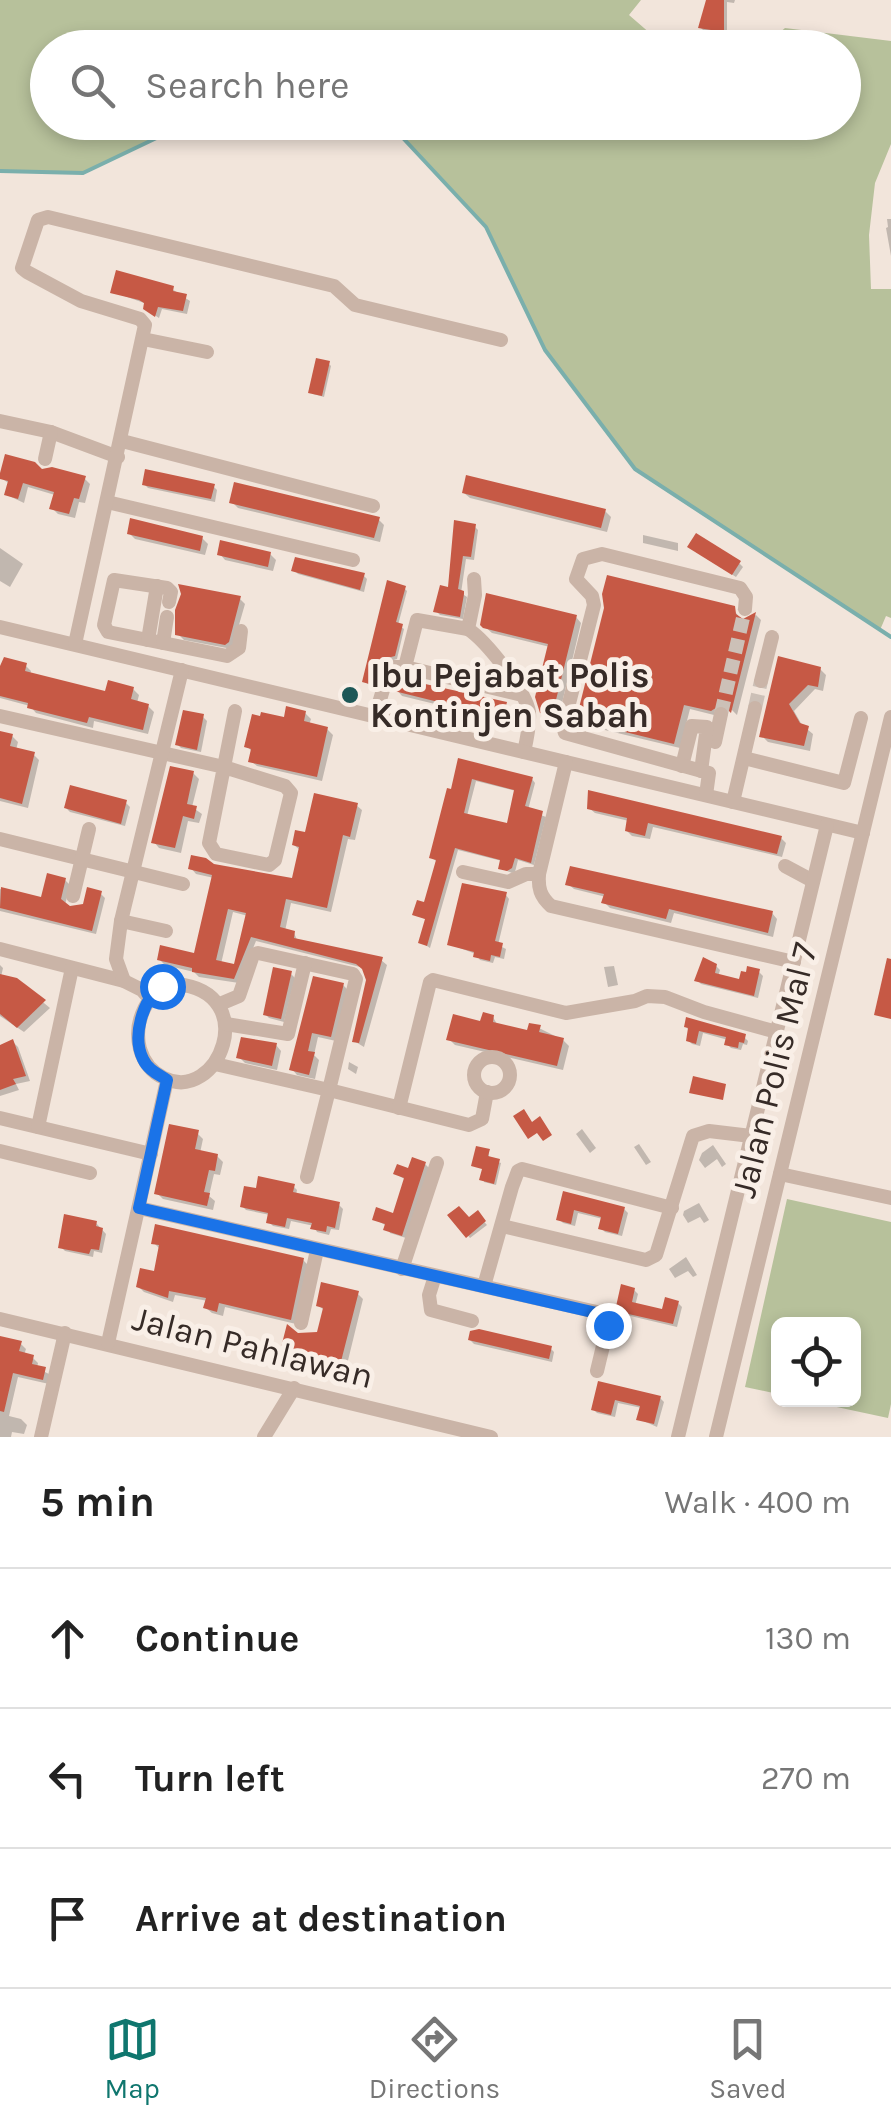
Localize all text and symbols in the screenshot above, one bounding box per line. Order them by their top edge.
search box [30,30,861,140]
icon: search [65,58,120,113]
text: Search here [145,63,349,108]
place label: Ibu Pejabat Polis Kontinjen Sabah [370,655,649,737]
marker: Ibu Pejabat Polis Kontinjen Sabah [339,684,361,706]
street label: Jalan Polis Mal 7 [723,939,826,1202]
route start [140,964,186,1010]
street label: Jalan Pahlawan [128,1298,377,1397]
route end [586,1303,632,1349]
map controls [771,1317,861,1407]
button: locate [771,1317,861,1407]
text: 5 min [40,1477,155,1527]
text: Walk · 400 m [665,1484,851,1521]
icon: ahead [40,1611,95,1666]
text: Continue [135,1616,299,1661]
text: 130 m [765,1620,851,1657]
icon: left [40,1751,95,1806]
text: Turn left [135,1756,285,1801]
text: 270 m [761,1760,851,1797]
icon: arrive [40,1891,95,1946]
text: Arrive at destination [135,1896,507,1941]
tab: Map [104,2012,160,2105]
tab: Directions [369,2012,500,2105]
tab: Saved [709,2012,787,2105]

